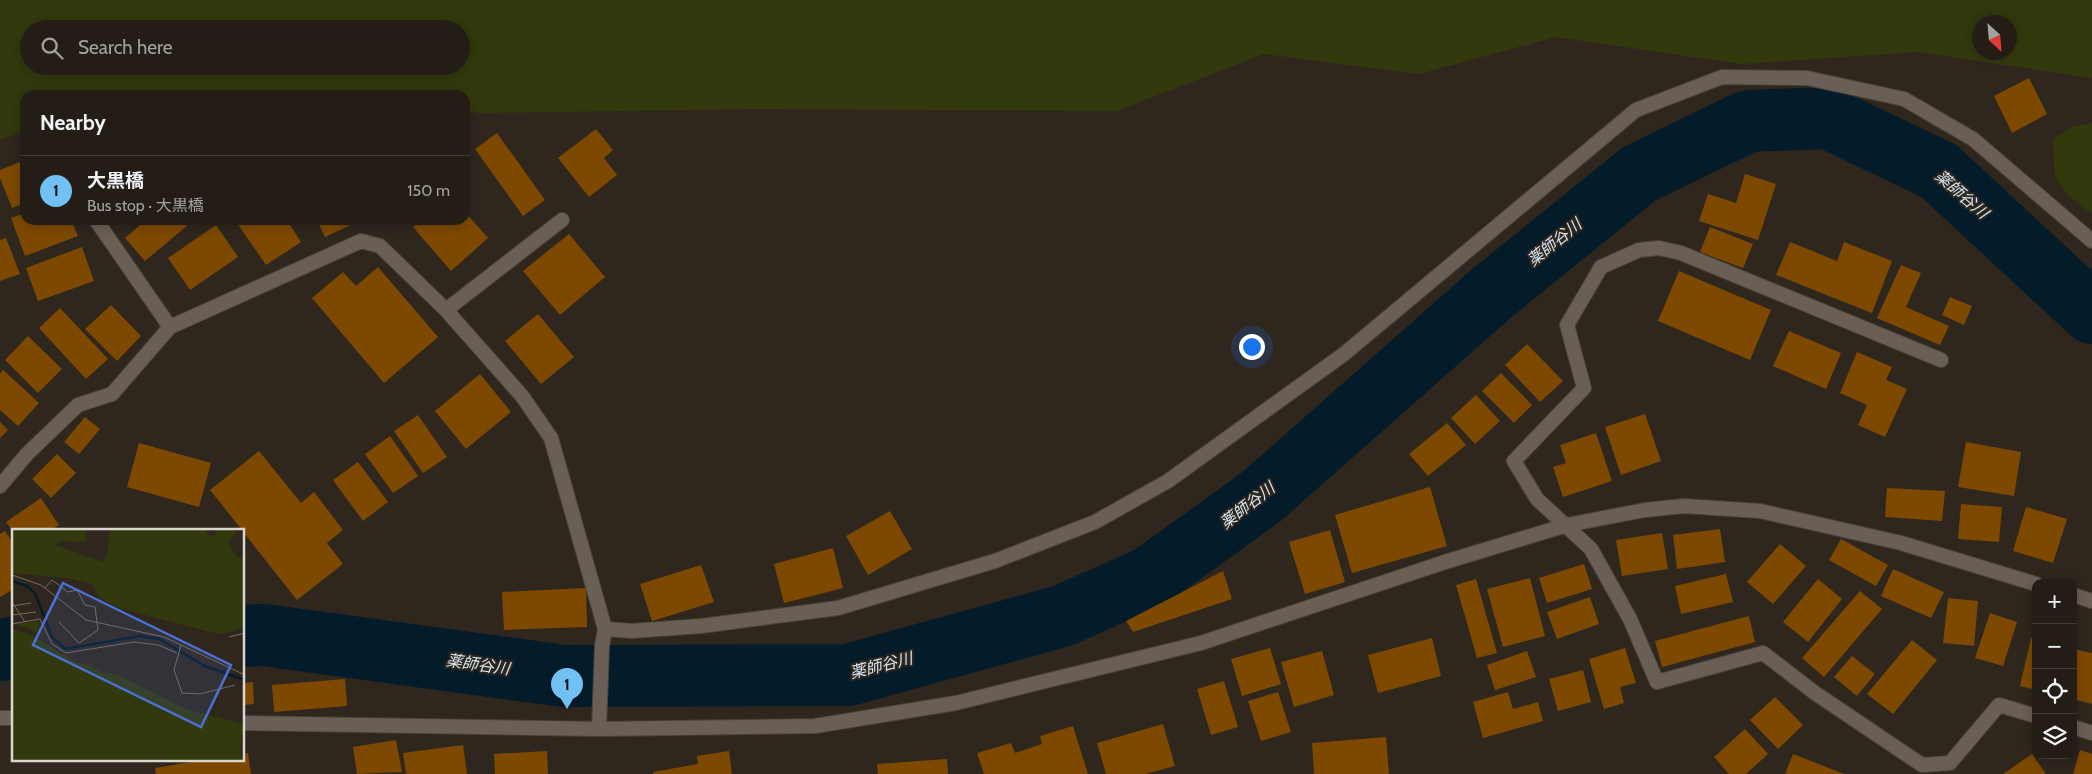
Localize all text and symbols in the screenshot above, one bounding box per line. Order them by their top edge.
north arrow [1972,15,2017,60]
search box [20,20,470,75]
icon: search [38,34,66,62]
text: Search here [78,36,172,59]
text: Nearby [40,110,106,135]
water label: 薬師谷川 [1931,166,1994,224]
text: 大黒橋 [87,169,144,192]
text: 1 [53,181,59,200]
text: 150 m [407,181,450,200]
text: Bus stop · 大黒橋 [87,196,204,215]
water label: 薬師谷川 [1523,214,1587,270]
your location [1239,334,1265,360]
water label: 薬師谷川 [1216,477,1280,533]
inset map [12,529,245,762]
map controls [2032,579,2077,759]
button: + [2032,579,2077,624]
button: − [2032,624,2077,669]
water label: 薬師谷川 [848,648,916,682]
water label: 薬師谷川 [445,651,513,679]
pin: 1 [551,668,583,709]
button: locate [2032,669,2077,714]
button: layers [2032,714,2077,759]

